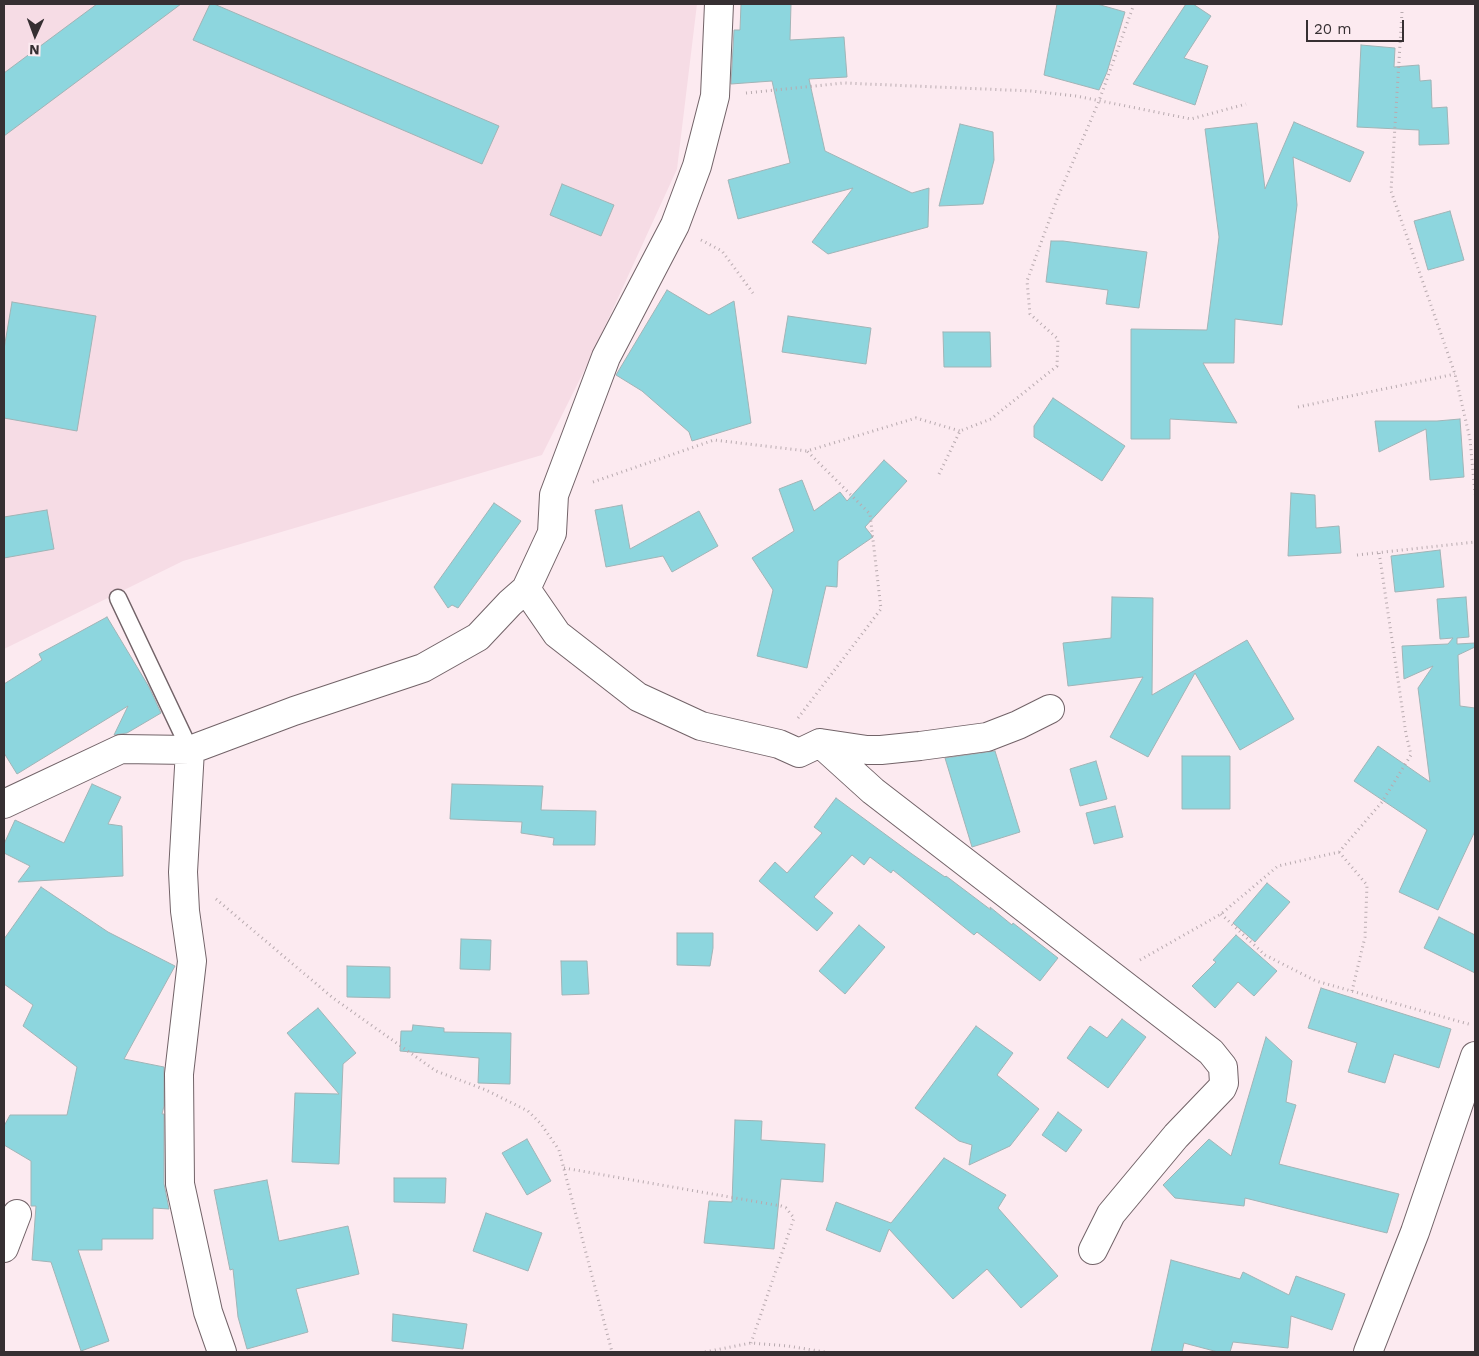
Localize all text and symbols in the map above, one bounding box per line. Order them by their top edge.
north arrow [10,10,60,60]
scale bar [1309,10,1406,42]
text: 20 m [1314,20,1352,38]
text: N [29,42,40,58]

